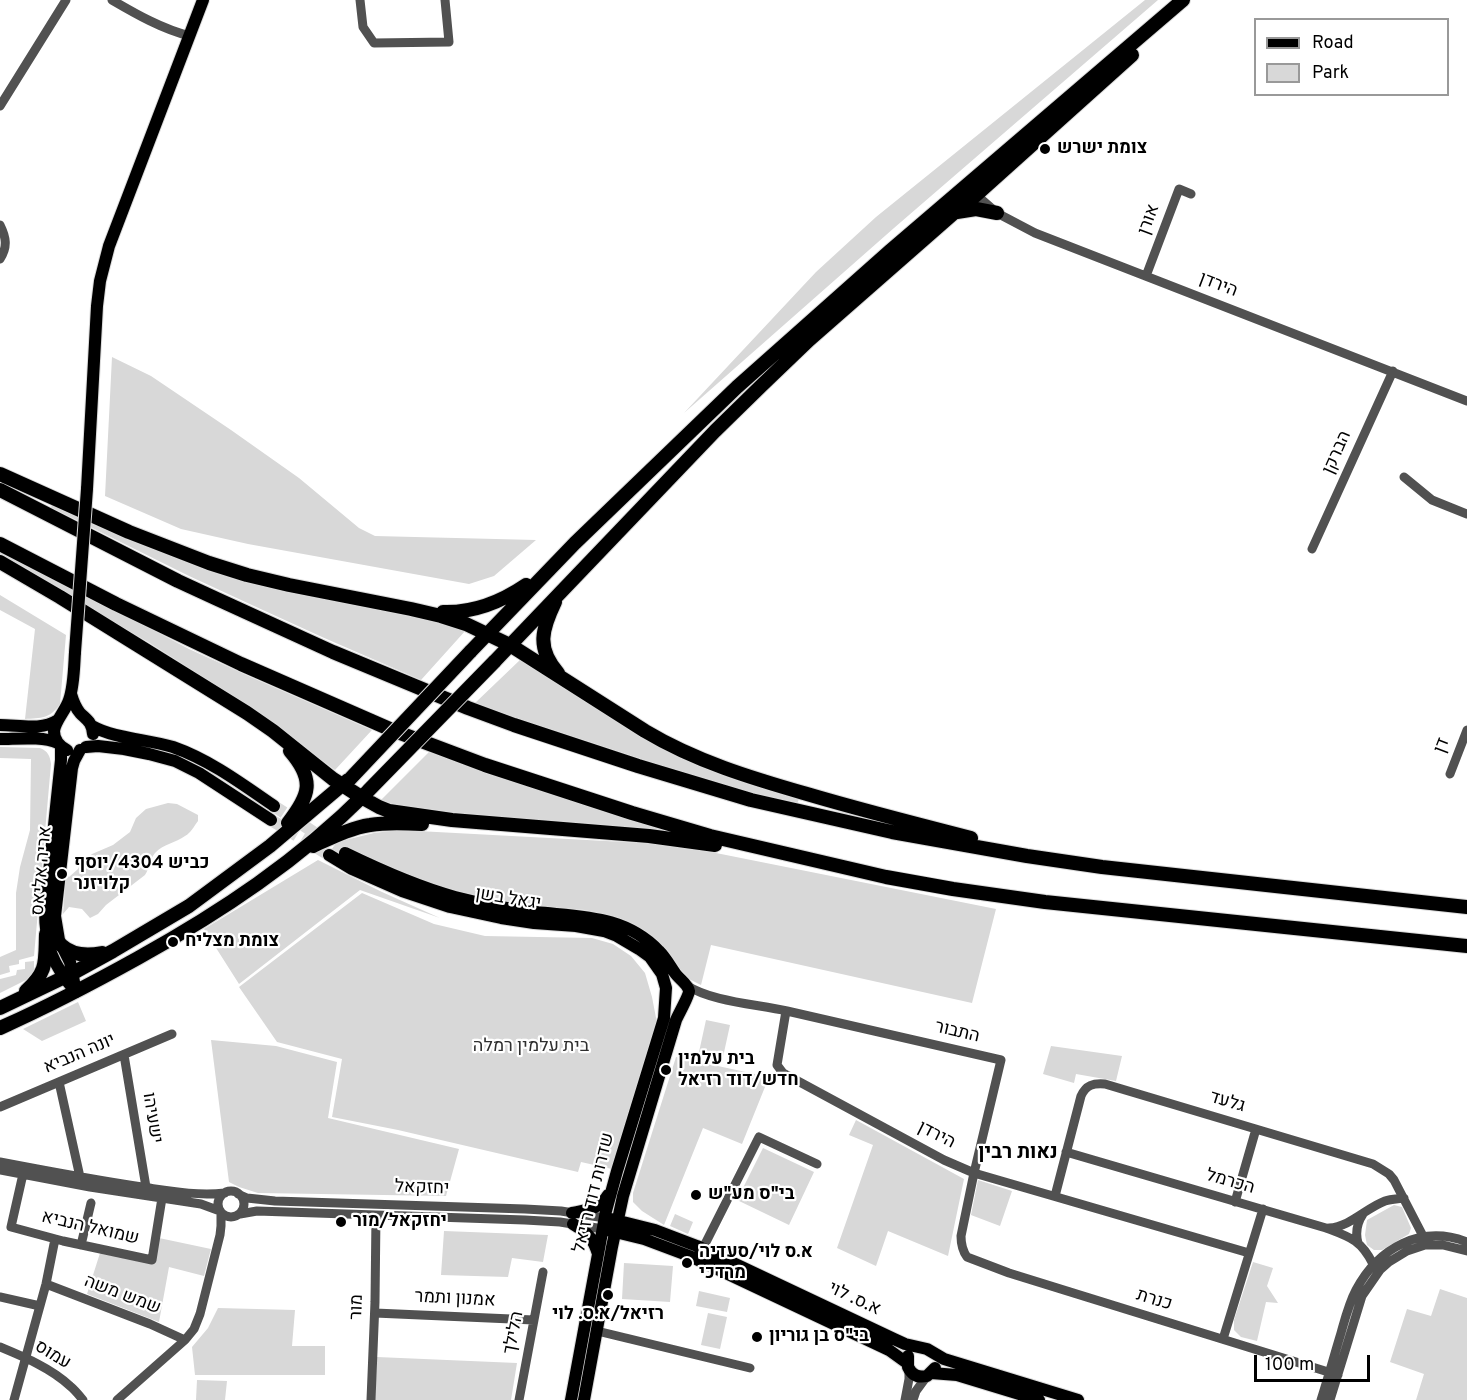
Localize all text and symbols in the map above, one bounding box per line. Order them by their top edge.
legend [1254,18,1449,96]
text: Road [1312,32,1354,55]
text: Park [1312,62,1349,85]
place label: צומת ישרש [1057,138,1147,160]
marker: צומת ישרש [1038,142,1052,156]
street label: אורן [1135,202,1165,238]
street label: הירדן [1196,269,1240,303]
street label: הברקן [1319,428,1357,478]
street label: דן [1430,735,1456,757]
street label: אריה אליאס [28,825,58,917]
place label: כביש 4304/יוסף קלויזנר [74,853,209,896]
marker: כביש 4304/יוסף קלויזנר [55,867,69,881]
street label: יגאל בשן [474,884,542,916]
place label: צומת מצליח [185,931,279,953]
marker: צומת מצליח [166,935,180,949]
street label: התבור [932,1017,982,1049]
street label: יונה הנביא [41,1030,119,1080]
park label: בית עלמין רמלה [473,1036,589,1058]
place label: בית עלמין חדש/דוד רזיאל [678,1049,799,1092]
marker: בית עלמין חדש/דוד רזיאל [659,1063,673,1077]
street label: גלעד [1207,1087,1247,1119]
street label: ישעיהו [136,1091,166,1145]
street label: הירדן [914,1117,958,1155]
street label: שדרות דוד רזיאל [570,1131,620,1255]
district label: נאות רבין [978,1142,1058,1166]
street label: הכרמל [1203,1166,1257,1200]
street label: יחזקאל [394,1177,450,1201]
place label: בי"ס מע"ש [708,1184,795,1206]
marker: בי"ס מע"ש [689,1188,703,1202]
street label: שמואל הנביא [39,1207,141,1251]
place label: יחזקאל/מור [353,1211,447,1233]
marker: יחזקאל/מור [334,1215,348,1229]
place label: א.ס לוי/סעדיה מרדכי [699,1242,813,1284]
marker: א.ס לוי/סעדיה מרדכי [680,1256,694,1270]
street label: שמש משה [81,1271,163,1321]
street label: א.ס. לוי [824,1279,884,1321]
street label: כנרת [1133,1285,1175,1317]
street label: אמנון ותמר [414,1287,496,1313]
marker: רזיאל/א.ס. לוי [601,1288,615,1302]
street label: מור [347,1294,369,1320]
place label: רזיאל/א.ס. לוי [552,1304,664,1326]
street label: הלילך [500,1310,530,1356]
place label: בי"ס בן גוריון [769,1326,869,1348]
marker: בי"ס בן גוריון [750,1330,764,1344]
street label: עמוס [30,1337,74,1375]
scale bar [1257,1343,1372,1381]
text: 100 m [1265,1354,1314,1377]

